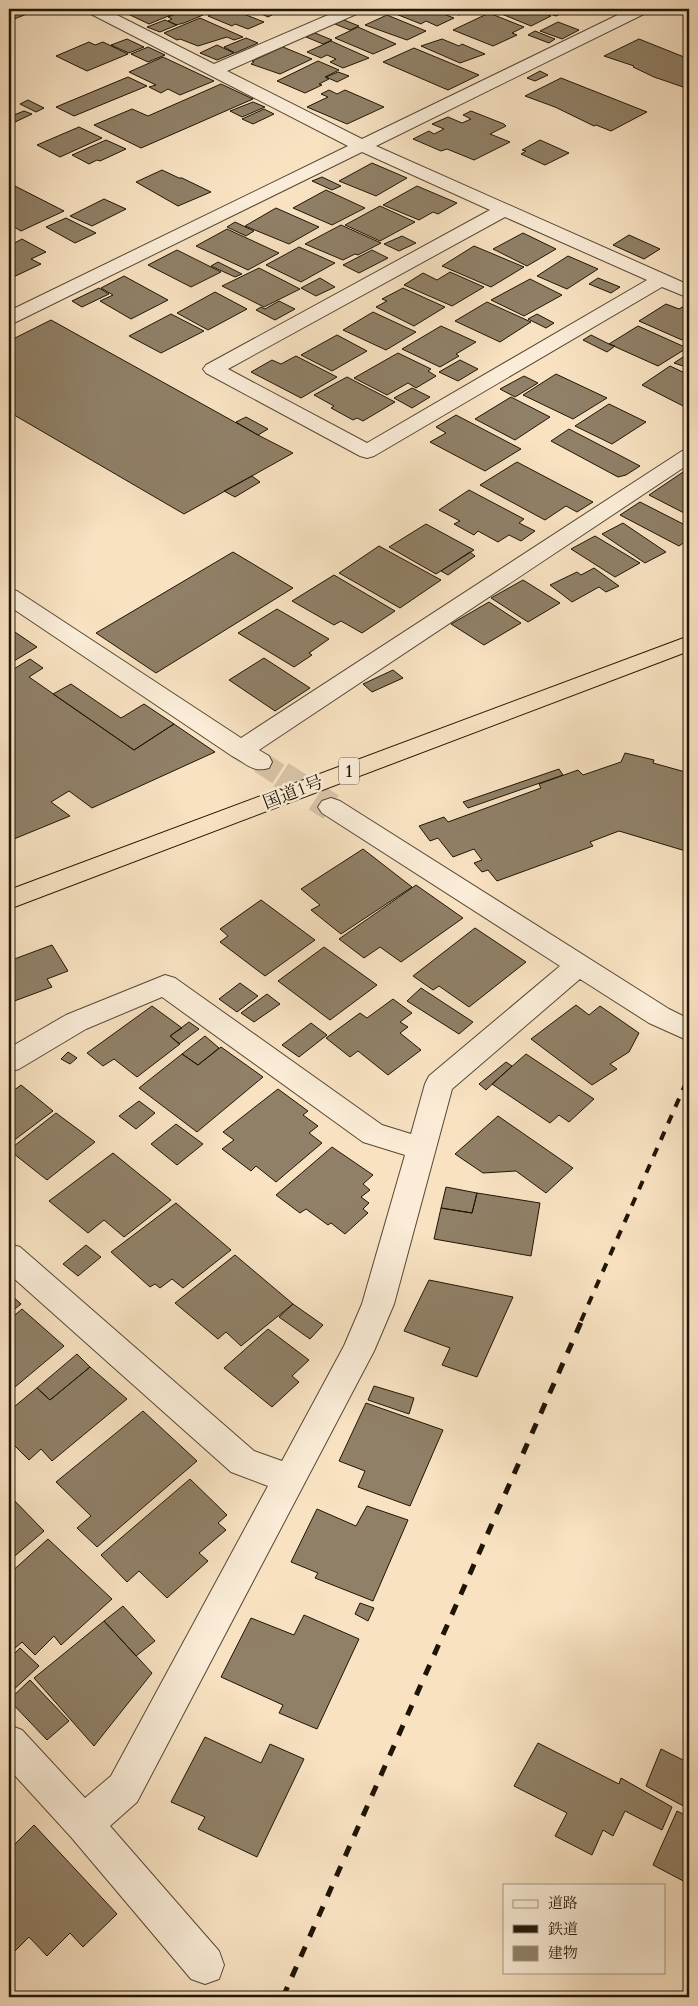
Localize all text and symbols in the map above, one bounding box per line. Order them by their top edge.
road number: 1 [339,758,359,784]
street label: 国道1号 [259,769,327,815]
legend [503,1884,666,1974]
text: 道路 [548,1893,578,1913]
text: 鉄道 [548,1919,578,1939]
text: 建物 [548,1943,578,1963]

